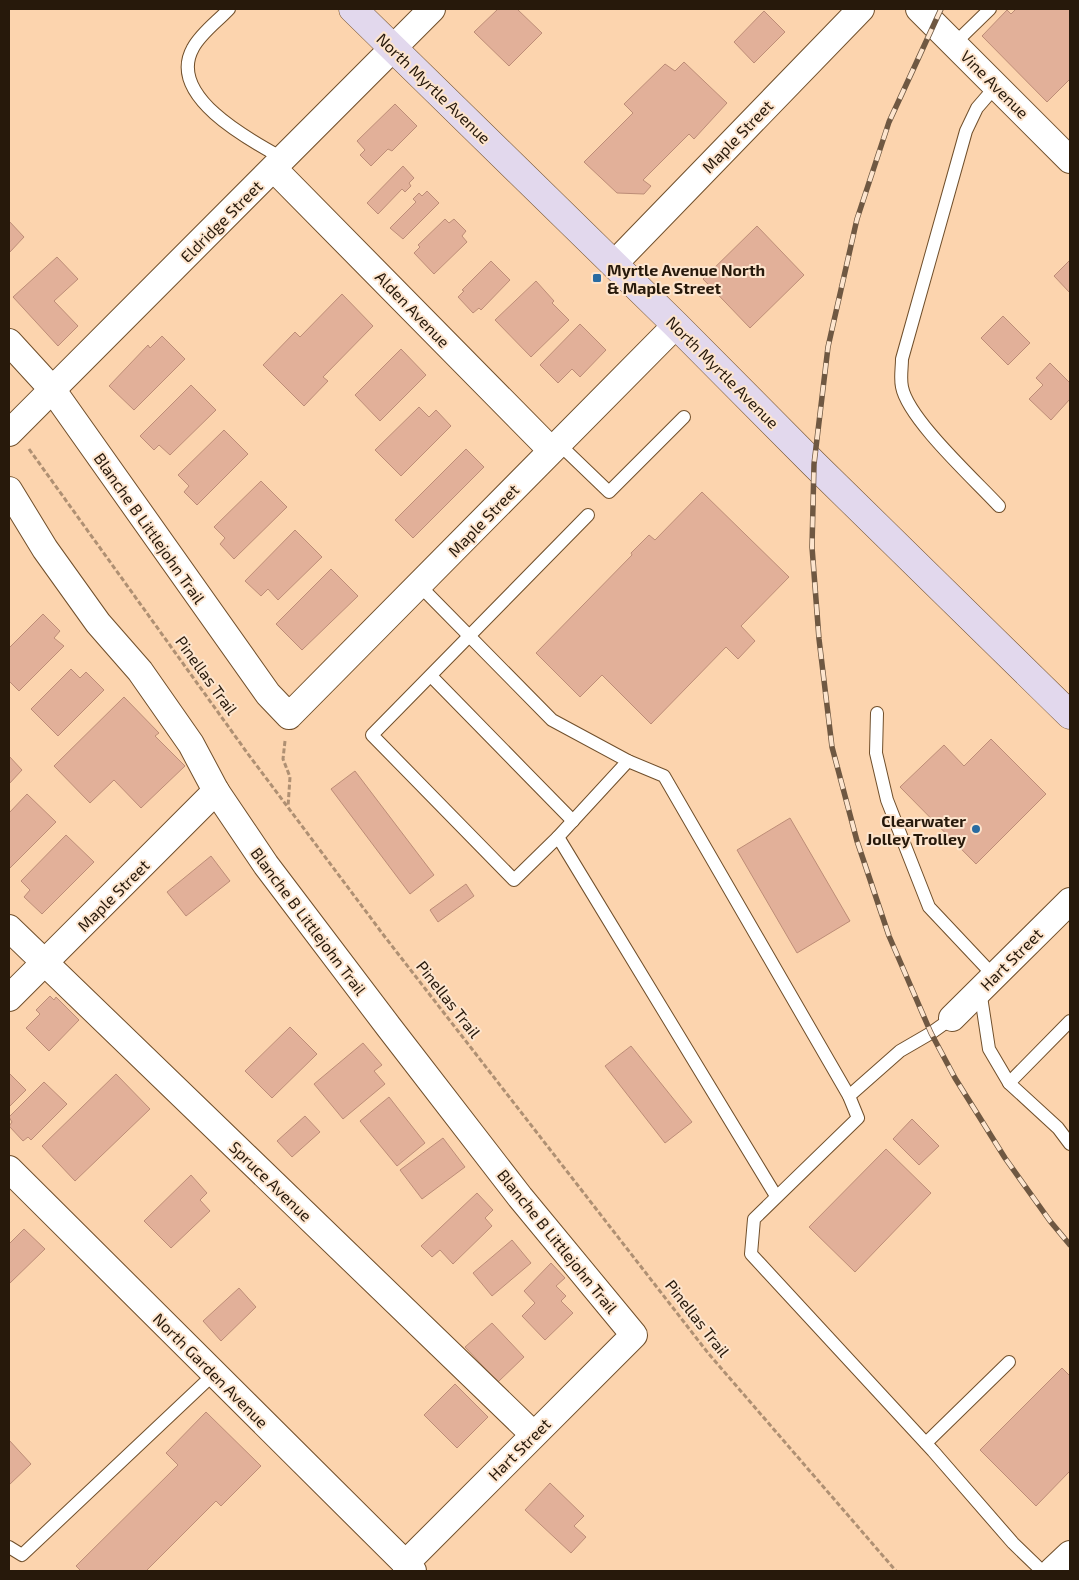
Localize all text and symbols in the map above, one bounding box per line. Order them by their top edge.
street label: North Myrtle Avenue [373,29,495,147]
street label: Vine Avenue [957,46,1033,122]
street label: Maple Street [698,96,776,176]
street label: Eldridge Street [176,176,266,266]
place label: Myrtle Avenue North & Maple Street [607,260,765,297]
street label: Alden Avenue [372,267,454,351]
marker: Myrtle Avenue North & Maple Street [591,272,603,284]
street label: North Myrtle Avenue [663,312,783,432]
street label: Blanche B Littlejohn Trail [90,449,210,608]
street label: Maple Street [444,480,522,560]
street label: Pinellas Trail [172,632,242,718]
place label: Clearwater Jolley Trolley [866,811,966,849]
marker: Clearwater Jolley Trolley [970,823,982,835]
street label: Blanche B Littlejohn Trail [246,843,371,999]
street label: Maple Street [73,855,153,935]
street label: Hart Street [976,924,1046,994]
street label: Pinellas Trail [413,957,485,1042]
street label: Spruce Avenue [226,1137,316,1225]
street label: Blanche B Littlejohn Trail [493,1165,622,1318]
street label: Pinellas Trail [662,1276,734,1361]
street label: North Garden Avenue [150,1309,272,1431]
street label: Hart Street [484,1414,554,1484]

